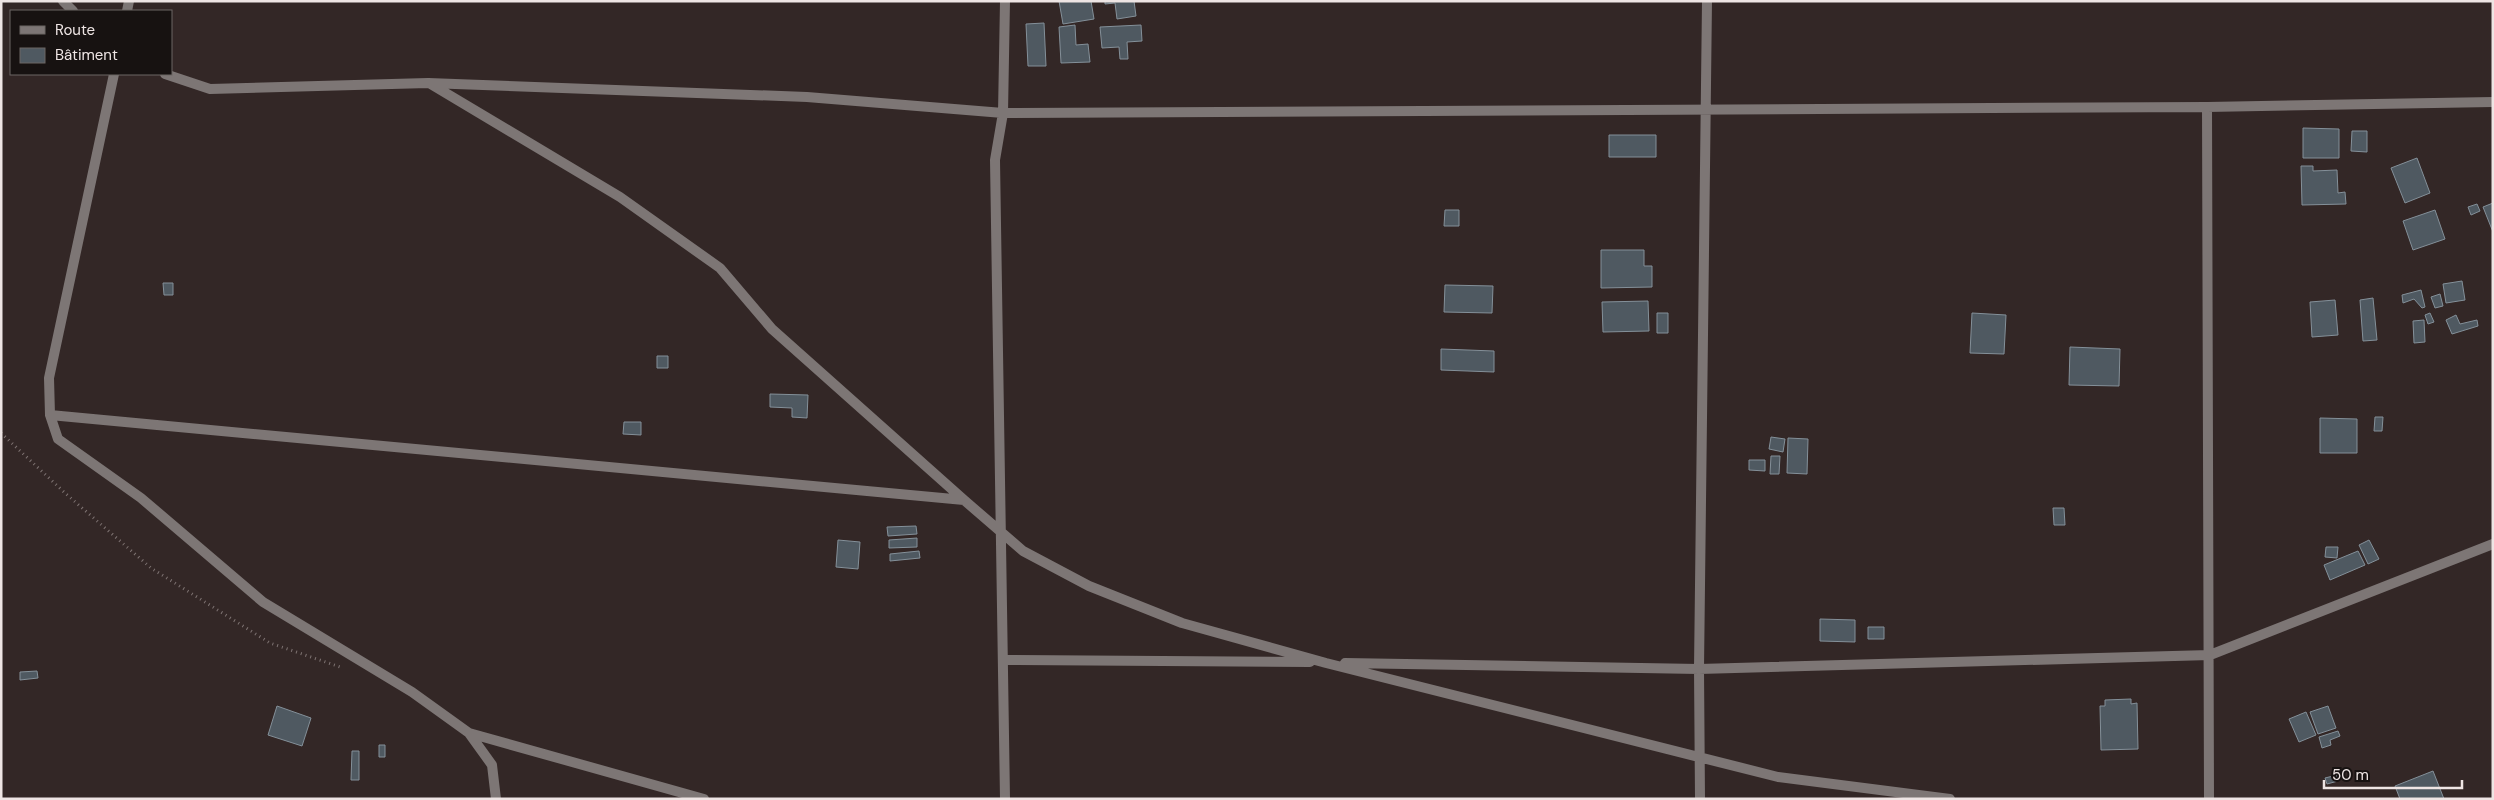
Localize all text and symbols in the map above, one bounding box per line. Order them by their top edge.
legend [10,10,172,75]
text: Route [55,20,95,40]
text: Bâtiment [55,45,118,65]
scale bar [2324,758,2462,790]
text: 50 m [2332,765,2369,785]

